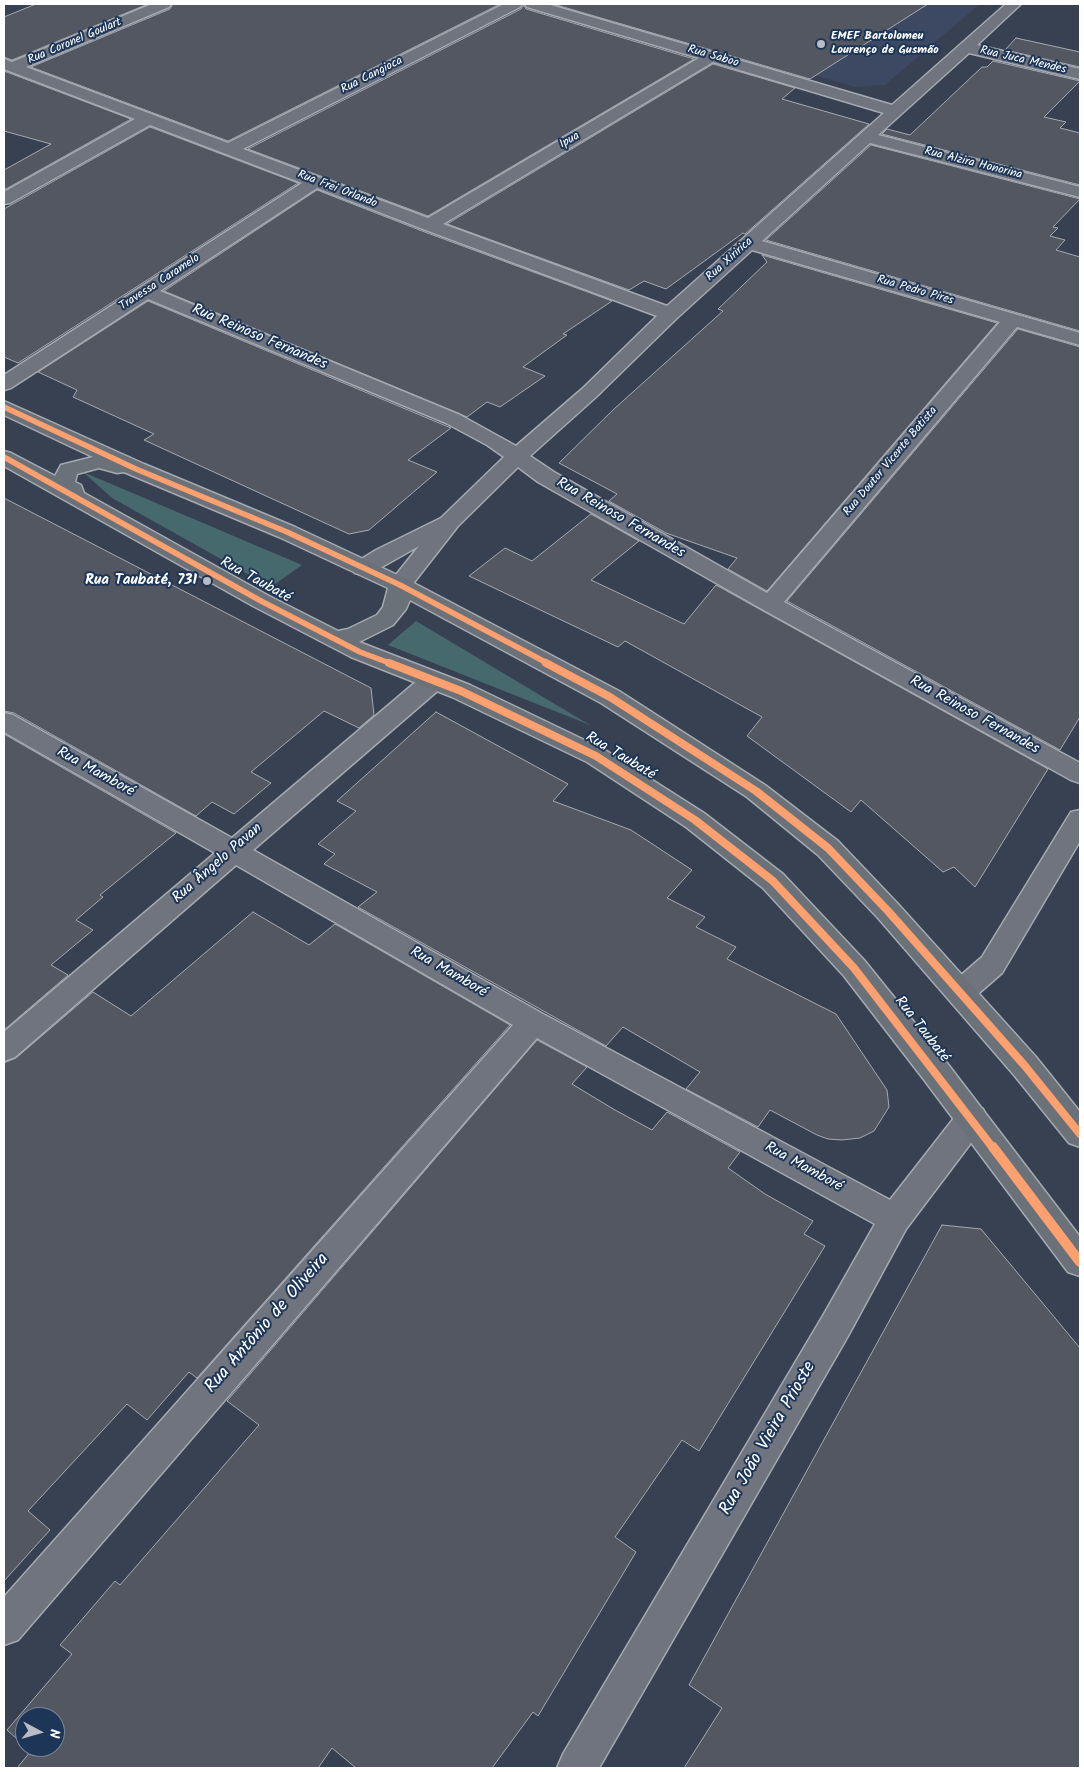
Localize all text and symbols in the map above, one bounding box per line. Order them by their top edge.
street label: Rua Coronel Goulart [26,16,124,68]
place label: EMEF Bartolomeu Lourenço de Gusmão [831,30,939,58]
marker: EMEF Bartolomeu Lourenço de Gusmão [815,38,827,50]
street label: Rua Saboo [686,43,740,71]
street label: Rua Juca Mendes [978,44,1068,78]
street label: Rua Cangioca [339,54,405,98]
street label: Ipua [557,129,583,153]
street label: Rua Alzira Honorina [923,145,1023,183]
street label: Rua Frei Orlando [295,168,379,212]
street label: Rua Xiririca [704,235,756,285]
street label: Travessa Caramelo [117,252,203,314]
street label: Rua Pedro Pires [875,273,955,309]
street label: Rua Reinoso Fernandes [189,301,329,375]
street label: Rua Doutor Vicente Batista [841,404,941,520]
street label: Rua Reinoso Fernandes [553,475,687,563]
street label: Rua Taubaté [216,554,294,608]
place label: Rua Taubaté, 731 [85,572,197,590]
marker: Rua Taubaté, 731 [201,575,213,587]
street label: Rua Reinoso Fernandes [906,673,1042,759]
street label: Rua Taubaté [582,729,658,785]
street label: Rua Mamboré [53,744,137,802]
street label: Rua Ângelo Pavan [169,820,267,908]
street label: Rua Mamboré [406,944,490,1002]
street label: Rua Taubaté [890,993,952,1067]
street label: Rua Mamboré [761,1139,845,1197]
street label: Rua Antônio de Oliveira [201,1250,335,1398]
street label: Rua João Vieira Prioste [716,1358,822,1520]
north arrow [15,1707,65,1757]
text: N [43,1728,65,1739]

